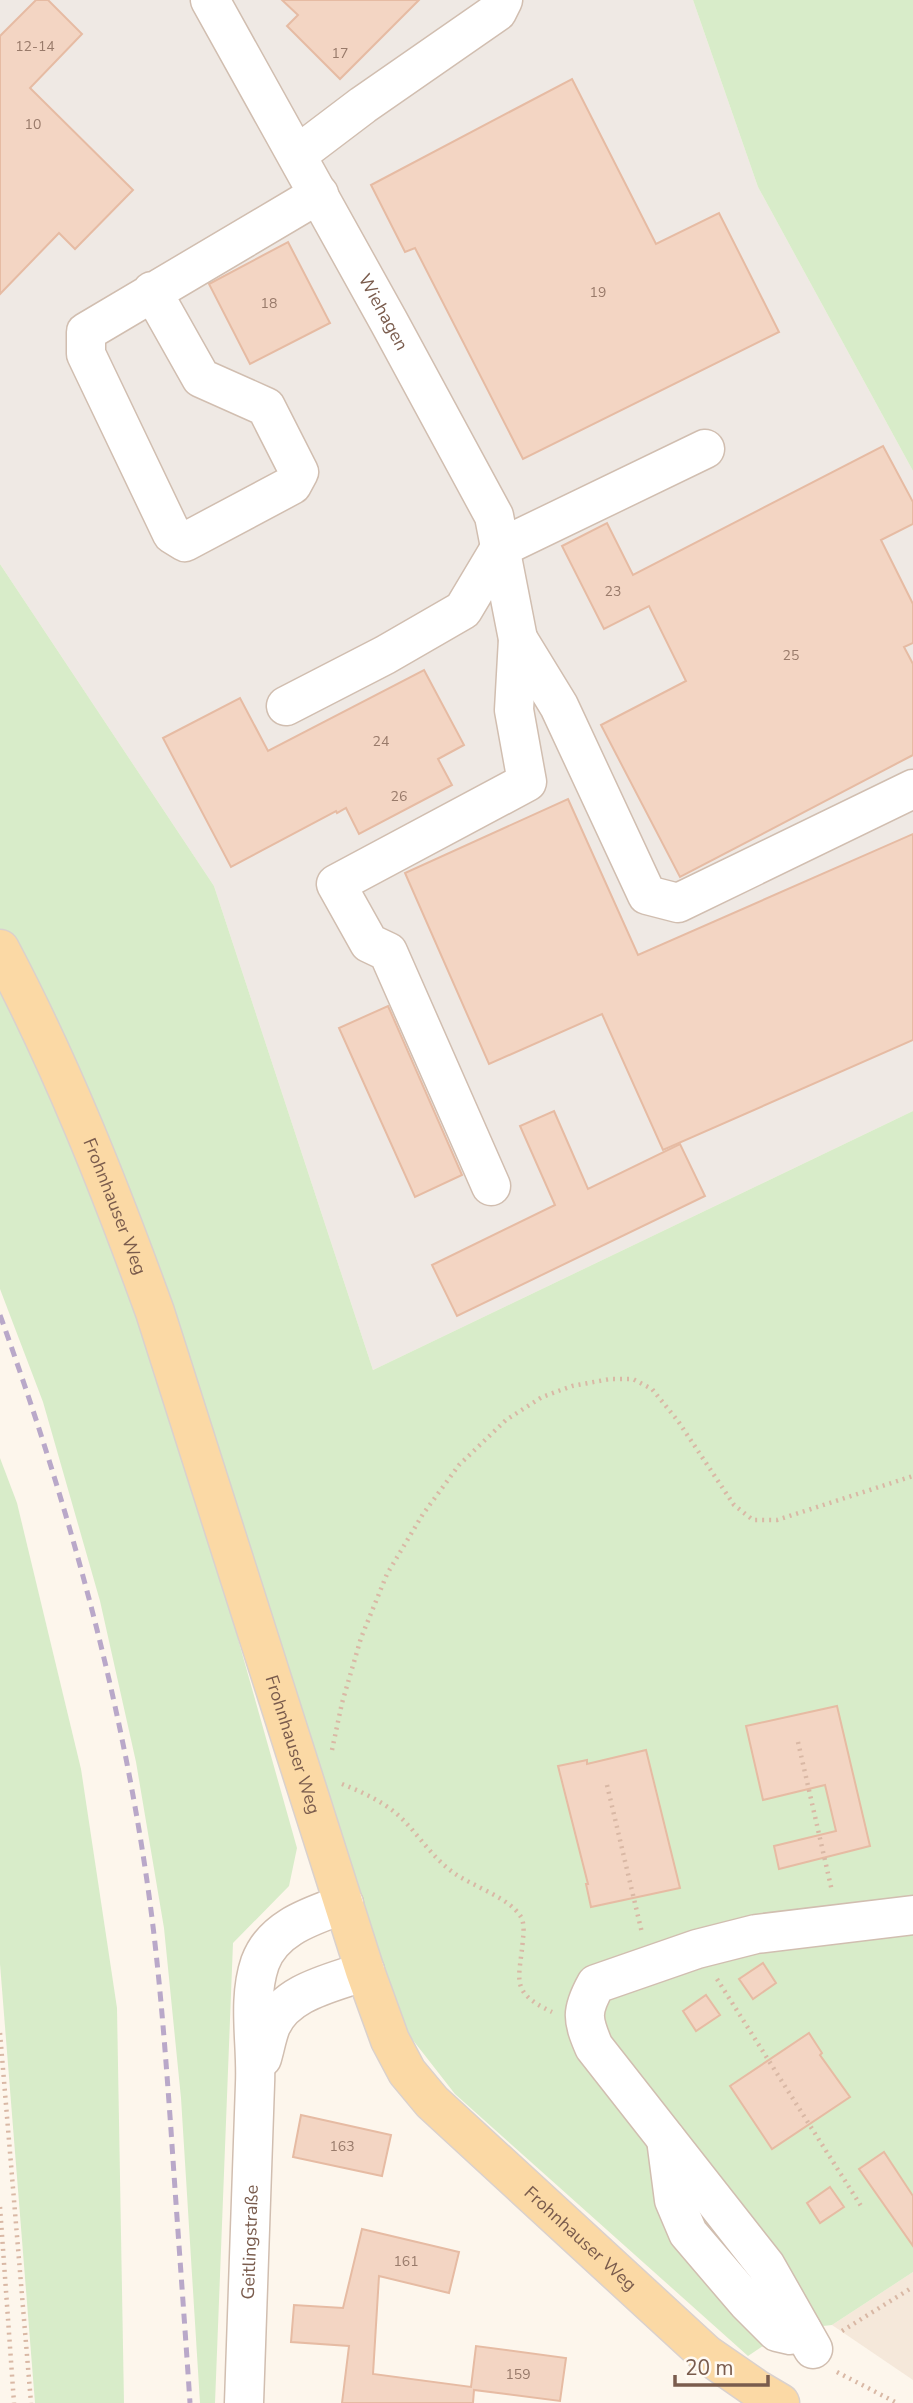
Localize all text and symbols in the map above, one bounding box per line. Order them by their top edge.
house number: 12-14 [15,37,55,56]
house number: 17 [332,44,348,63]
house number: 10 [25,115,41,134]
street label: Wiehagen [353,270,414,355]
house number: 19 [590,283,606,302]
house number: 18 [261,294,277,313]
house number: 23 [605,582,621,601]
house number: 25 [783,646,799,665]
house number: 24 [373,732,389,751]
house number: 26 [391,787,407,806]
street label: Frohnhauser Weg [77,1134,152,1278]
street label: Frohnhauser Weg [259,1672,326,1817]
house number: 163 [329,2137,355,2156]
street label: Frohnhauser Weg [519,2181,642,2296]
street label: Geitlingstraße [236,2184,264,2300]
house number: 161 [393,2252,419,2271]
scale bar [675,2344,768,2388]
text: 20 m [685,2354,734,2382]
house number: 159 [505,2365,531,2384]

